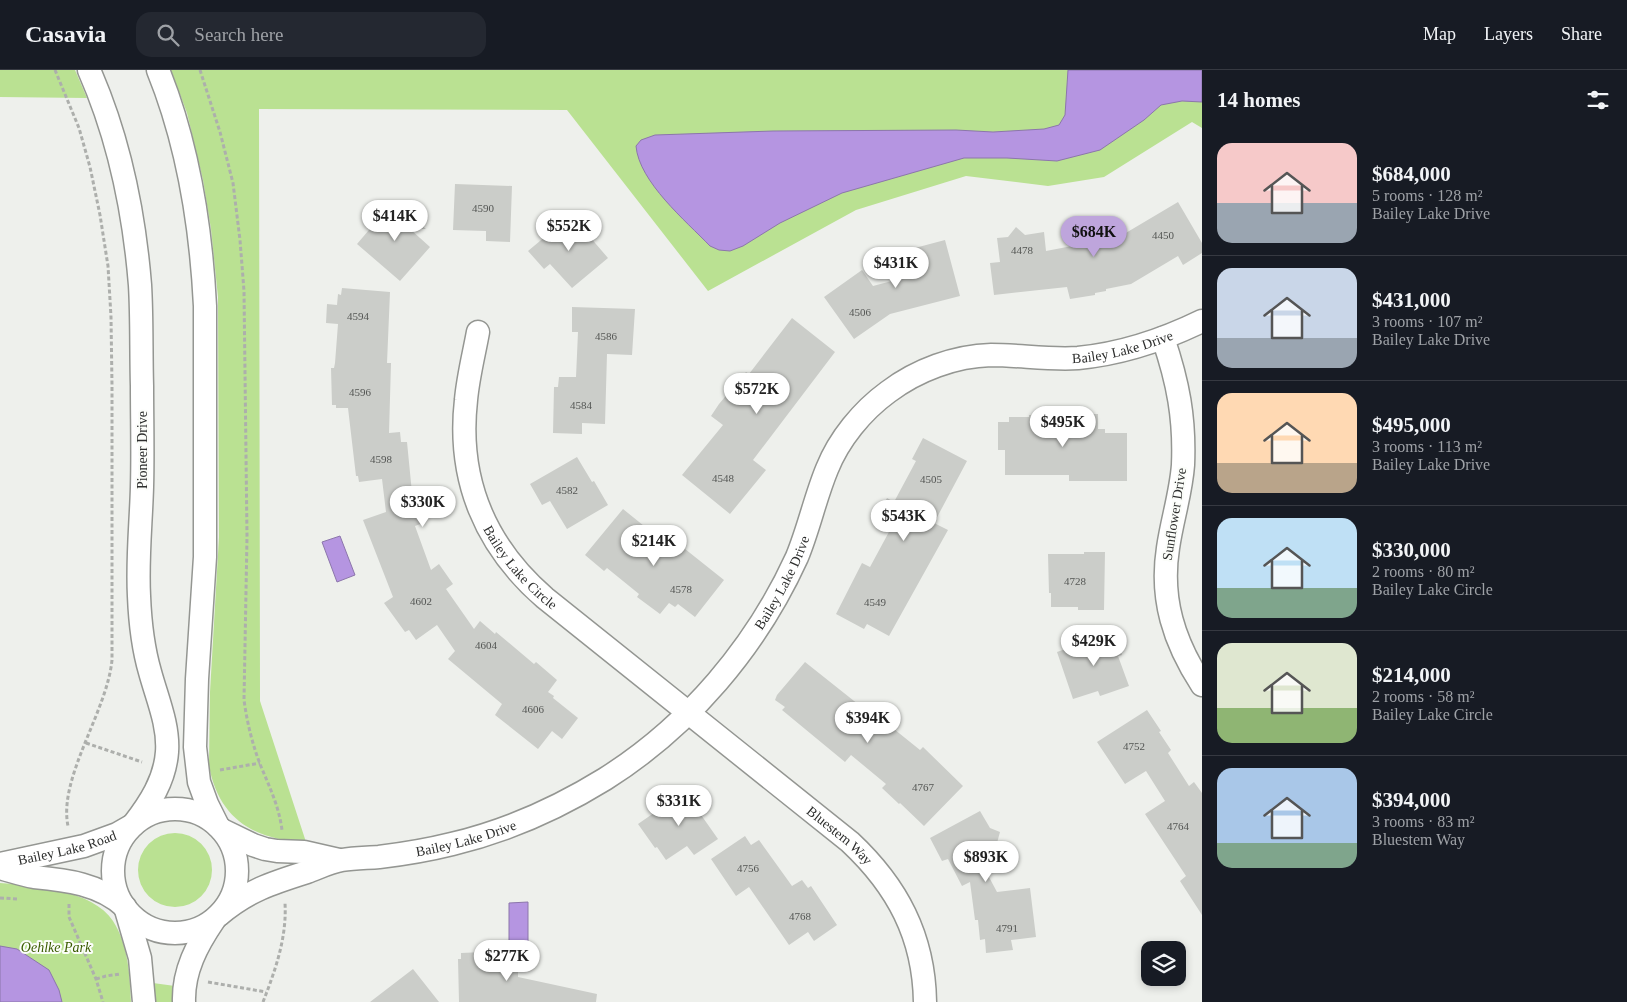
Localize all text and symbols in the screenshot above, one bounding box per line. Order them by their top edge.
search box [136,12,486,57]
text: Casavia [25,21,106,47]
icon: search [154,21,182,49]
text: Search here [194,24,283,45]
text: Map [1423,24,1456,44]
text: Layers [1484,24,1533,44]
text: Share [1561,24,1602,44]
icon: filters [1584,86,1612,114]
text: 14 homes [1217,88,1300,112]
text: $684,000 [1372,162,1451,186]
icon: home [1257,163,1317,223]
text: 5 rooms · 128 m² [1372,187,1483,204]
pin: $414K [360,200,430,242]
house number: 4590 [472,202,495,214]
text: Bailey Lake Drive [1372,205,1490,222]
text: $414K [373,207,417,224]
pin: $552K [534,210,604,252]
pin: $684K [1059,216,1129,258]
text: $552K [547,217,591,234]
text: $684K [1072,223,1116,240]
house number: 4450 [1152,229,1175,241]
house number: 4478 [1011,244,1034,256]
pin: $431K [861,246,931,289]
text: $431K [874,254,918,271]
icon: home [1257,288,1317,348]
text: $431,000 [1372,288,1451,312]
house number: 4506 [849,306,872,318]
house number: 4594 [347,310,370,322]
text: 3 rooms · 107 m² [1372,313,1483,330]
street label: Bailey Lake Drive [1072,328,1175,366]
house number: 4586 [595,330,618,342]
text: Bailey Lake Drive [1372,331,1490,348]
pin: $572K [722,372,792,415]
text: $572K [735,380,779,397]
house number: 4596 [349,386,372,398]
house number: 4584 [570,399,593,411]
pin: $495K [1028,406,1098,448]
street label: Pioneer Drive [135,411,150,489]
text: $495K [1041,413,1085,430]
icon: home [1257,413,1317,473]
text: $495,000 [1372,413,1451,437]
text: 3 rooms · 113 m² [1372,438,1482,455]
house number: 4598 [370,453,393,465]
text: Bailey Lake Drive [1372,456,1490,473]
street label: Sunflower Drive [1160,467,1189,562]
house number: 4548 [712,472,735,484]
house number: 4505 [920,473,943,485]
house number: 4582 [556,484,578,496]
pin: $330K [388,486,458,528]
text: $330K [401,493,445,510]
pin: $543K [869,500,939,542]
text: $543K [882,507,926,524]
street label: Bailey Lake Circle [480,523,560,613]
pin: $214K [619,524,689,567]
text: $214K [632,532,676,549]
street label: Bailey Lake Drive [752,534,812,632]
icon: home [1257,538,1317,598]
text: $330,000 [1372,538,1451,562]
text: 2 rooms · 80 m² [1372,563,1475,580]
house number: 4728 [1064,575,1087,587]
text: Bailey Lake Circle [1372,581,1493,598]
house number: 4578 [670,583,693,595]
house number: 4602 [410,595,432,607]
house number: 4549 [864,596,887,608]
pin: $429K [1059,624,1129,667]
text: $429K [1072,632,1116,649]
house number: 4604 [475,639,498,651]
icon: home [1257,663,1317,723]
text: $214,000 [1372,663,1451,687]
text: 2 rooms · 58 m² [1372,688,1475,705]
pin: $394K [833,702,903,744]
house number: 4606 [522,703,545,715]
text: Bailey Lake Circle [1372,706,1493,723]
text: $394K [846,709,890,726]
house number: 4752 [1123,740,1145,752]
house number: 4767 [912,781,935,793]
pin: $331K [644,784,714,827]
icon: home [1257,788,1317,848]
text: $394,000 [1372,788,1451,812]
text: $331K [657,792,701,809]
street label: Bluestem Way [804,803,875,868]
text: 3 rooms · 83 m² [1372,813,1475,830]
street label: Bailey Lake Drive [415,818,518,860]
house number: 4764 [1167,820,1190,832]
street label: Bailey Lake Road [17,828,118,868]
text: Bluestem Way [1372,831,1465,848]
pin: $893K [951,840,1021,883]
text: $893K [964,848,1008,865]
house number: 4756 [737,862,760,874]
house number: 4768 [789,910,812,922]
house number: 4791 [996,922,1018,934]
park label: Oehlke Park [21,940,92,955]
pin: $277K [472,940,542,982]
map controls [1141,941,1186,986]
button: layers [1141,941,1186,986]
text: $277K [485,947,529,964]

